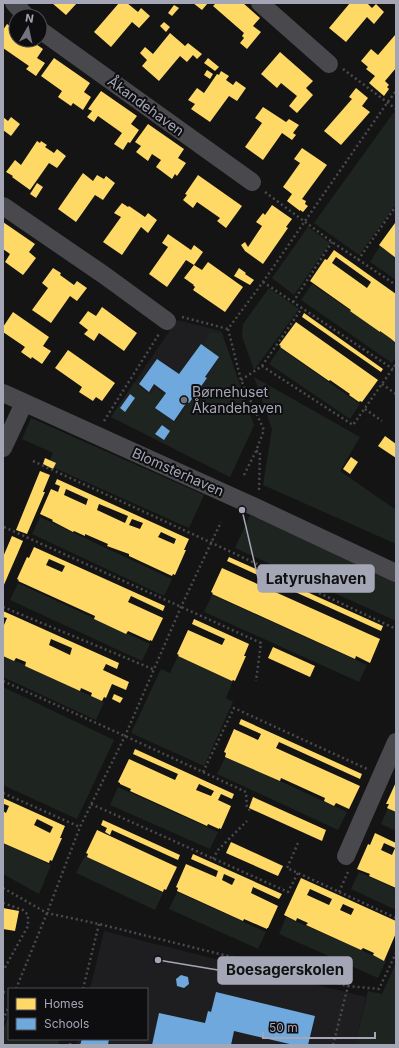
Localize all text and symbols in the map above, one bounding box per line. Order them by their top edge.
north arrow [8,8,48,48]
text: N [24,11,35,26]
street label: Åkandehaven [105,71,188,139]
place label: Børnehuset Åkandehaven [192,383,282,416]
marker: Børnehuset Åkandehaven [179,395,189,405]
street label: Blomsterhaven [130,444,227,499]
callout: Latyrushaven [258,565,374,592]
text: Latyrushaven [266,569,366,588]
callout: Boesagerskolen [218,957,352,984]
text: Boesagerskolen [226,960,344,979]
legend [8,988,148,1040]
text: Homes [44,996,84,1011]
scale bar [263,1014,375,1040]
text: Schools [44,1016,89,1031]
text: 50 m [269,1020,298,1035]

